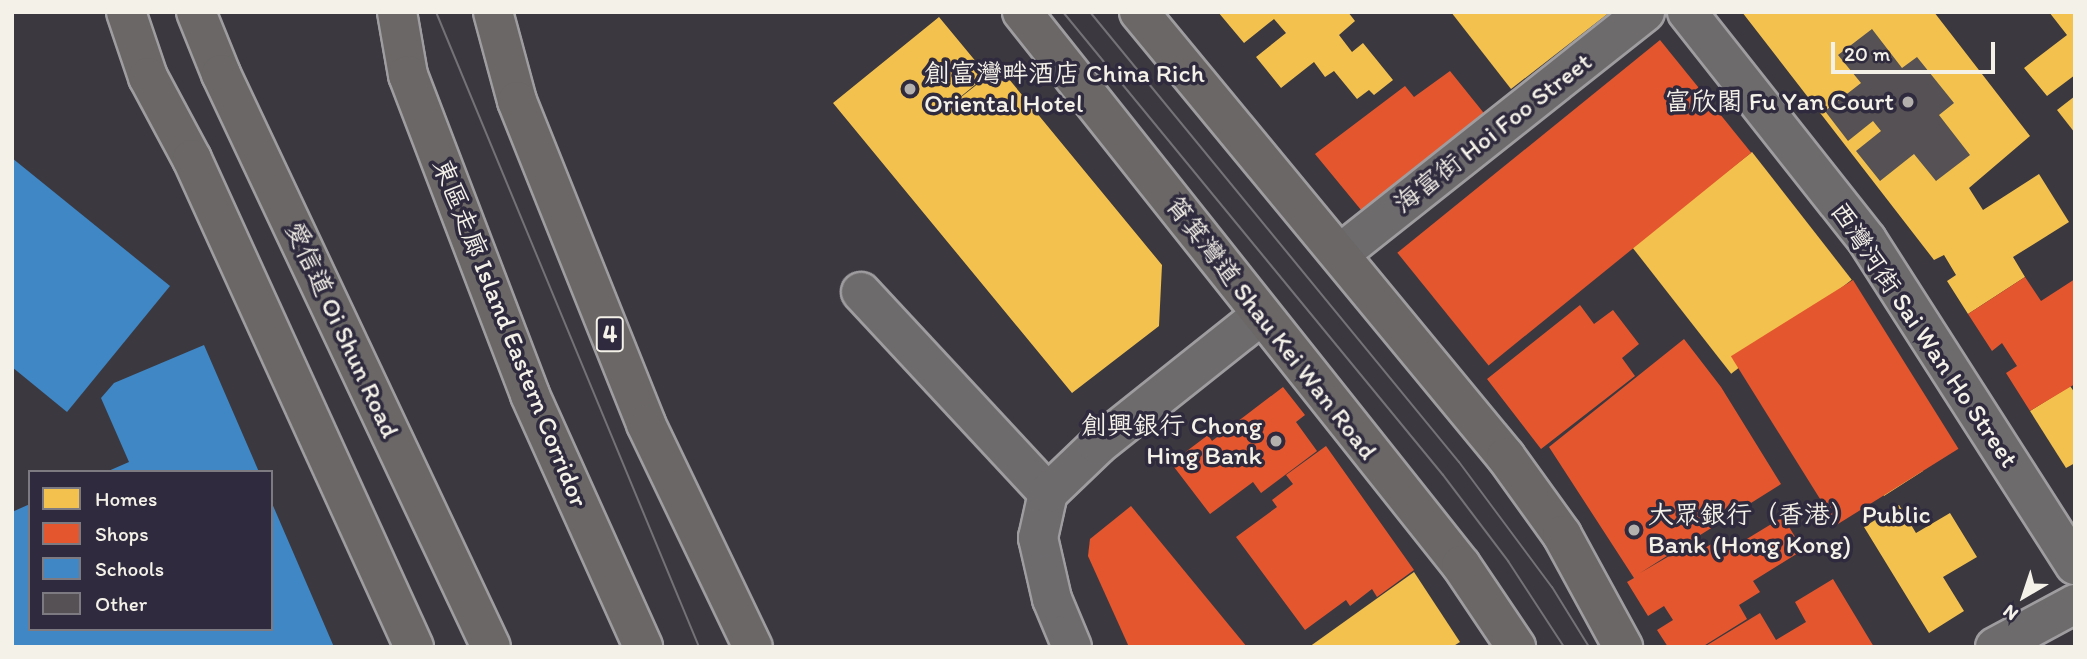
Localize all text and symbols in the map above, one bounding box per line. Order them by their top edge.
scale bar [1835,28,2000,72]
text: 20 m [1844,41,1890,66]
street label: 海富街 Hoi Foo Street [1388,46,1598,220]
place label: 創富灣畔酒店 China Rich Oriental Hotel [924,58,1204,119]
marker: 創富灣畔酒店 China Rich Oriental Hotel [902,81,918,97]
place label: 富欣閣 Fu Yan Court [1665,86,1894,118]
marker: 富欣閣 Fu Yan Court [1900,94,1916,110]
street label: 東區走廊 Island Eastern Corridor [426,154,594,512]
street label: 筲箕灣道 Shau Kei Wan Road [1159,190,1383,466]
street label: 西灣河街 Sai Wan Ho Street [1824,197,2024,473]
street label: 愛信道 Oi Shun Road [278,217,406,443]
road number: 4 [594,314,626,354]
place label: 創興銀行 Chong Hing Bank [1081,410,1262,472]
marker: 創興銀行 Chong Hing Bank [1268,433,1284,449]
legend [28,470,273,631]
text: Homes [95,486,157,511]
place label: 大眾銀行（香港） Public Bank (Hong Kong) [1648,499,1931,560]
text: Shops [95,521,149,546]
marker: 大眾銀行（香港） Public Bank (Hong Kong) [1626,522,1642,538]
text: Schools [95,556,164,581]
north arrow [1989,561,2059,631]
text: Other [95,591,147,616]
text: N [1998,600,2023,626]

